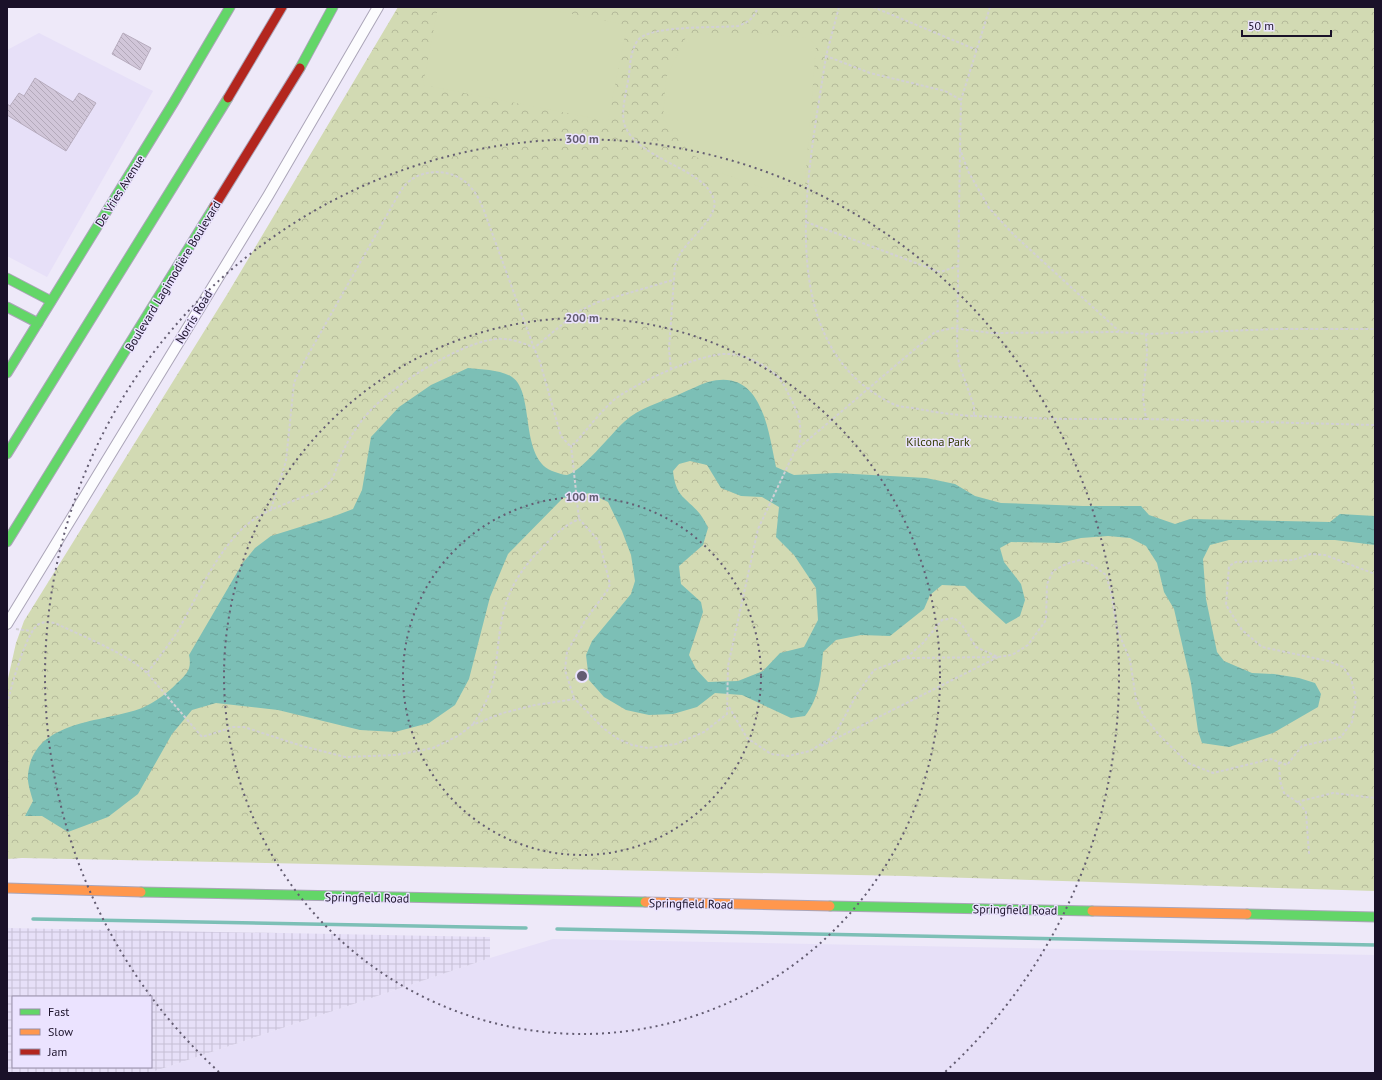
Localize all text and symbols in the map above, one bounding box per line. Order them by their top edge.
scale bar [1242,12,1331,38]
text: 50 m [1248,18,1274,33]
text: 300 m [565,131,599,146]
street label: De Vries Avenue [92,152,148,229]
street label: Boulevard Lagimodière Boulevard [122,198,224,354]
street label: Norris Road [172,287,215,346]
text: 200 m [565,310,599,325]
park label: Kilcona Park [906,434,970,449]
text: 100 m [565,489,599,504]
centre of rings [575,669,589,683]
street label: Springfield Road [325,889,409,906]
street label: Springfield Road [649,895,733,912]
street label: Springfield Road [973,901,1057,918]
legend [12,996,152,1068]
text: Fast [48,1004,69,1019]
text: Slow [48,1024,73,1039]
text: Jam [47,1044,67,1059]

